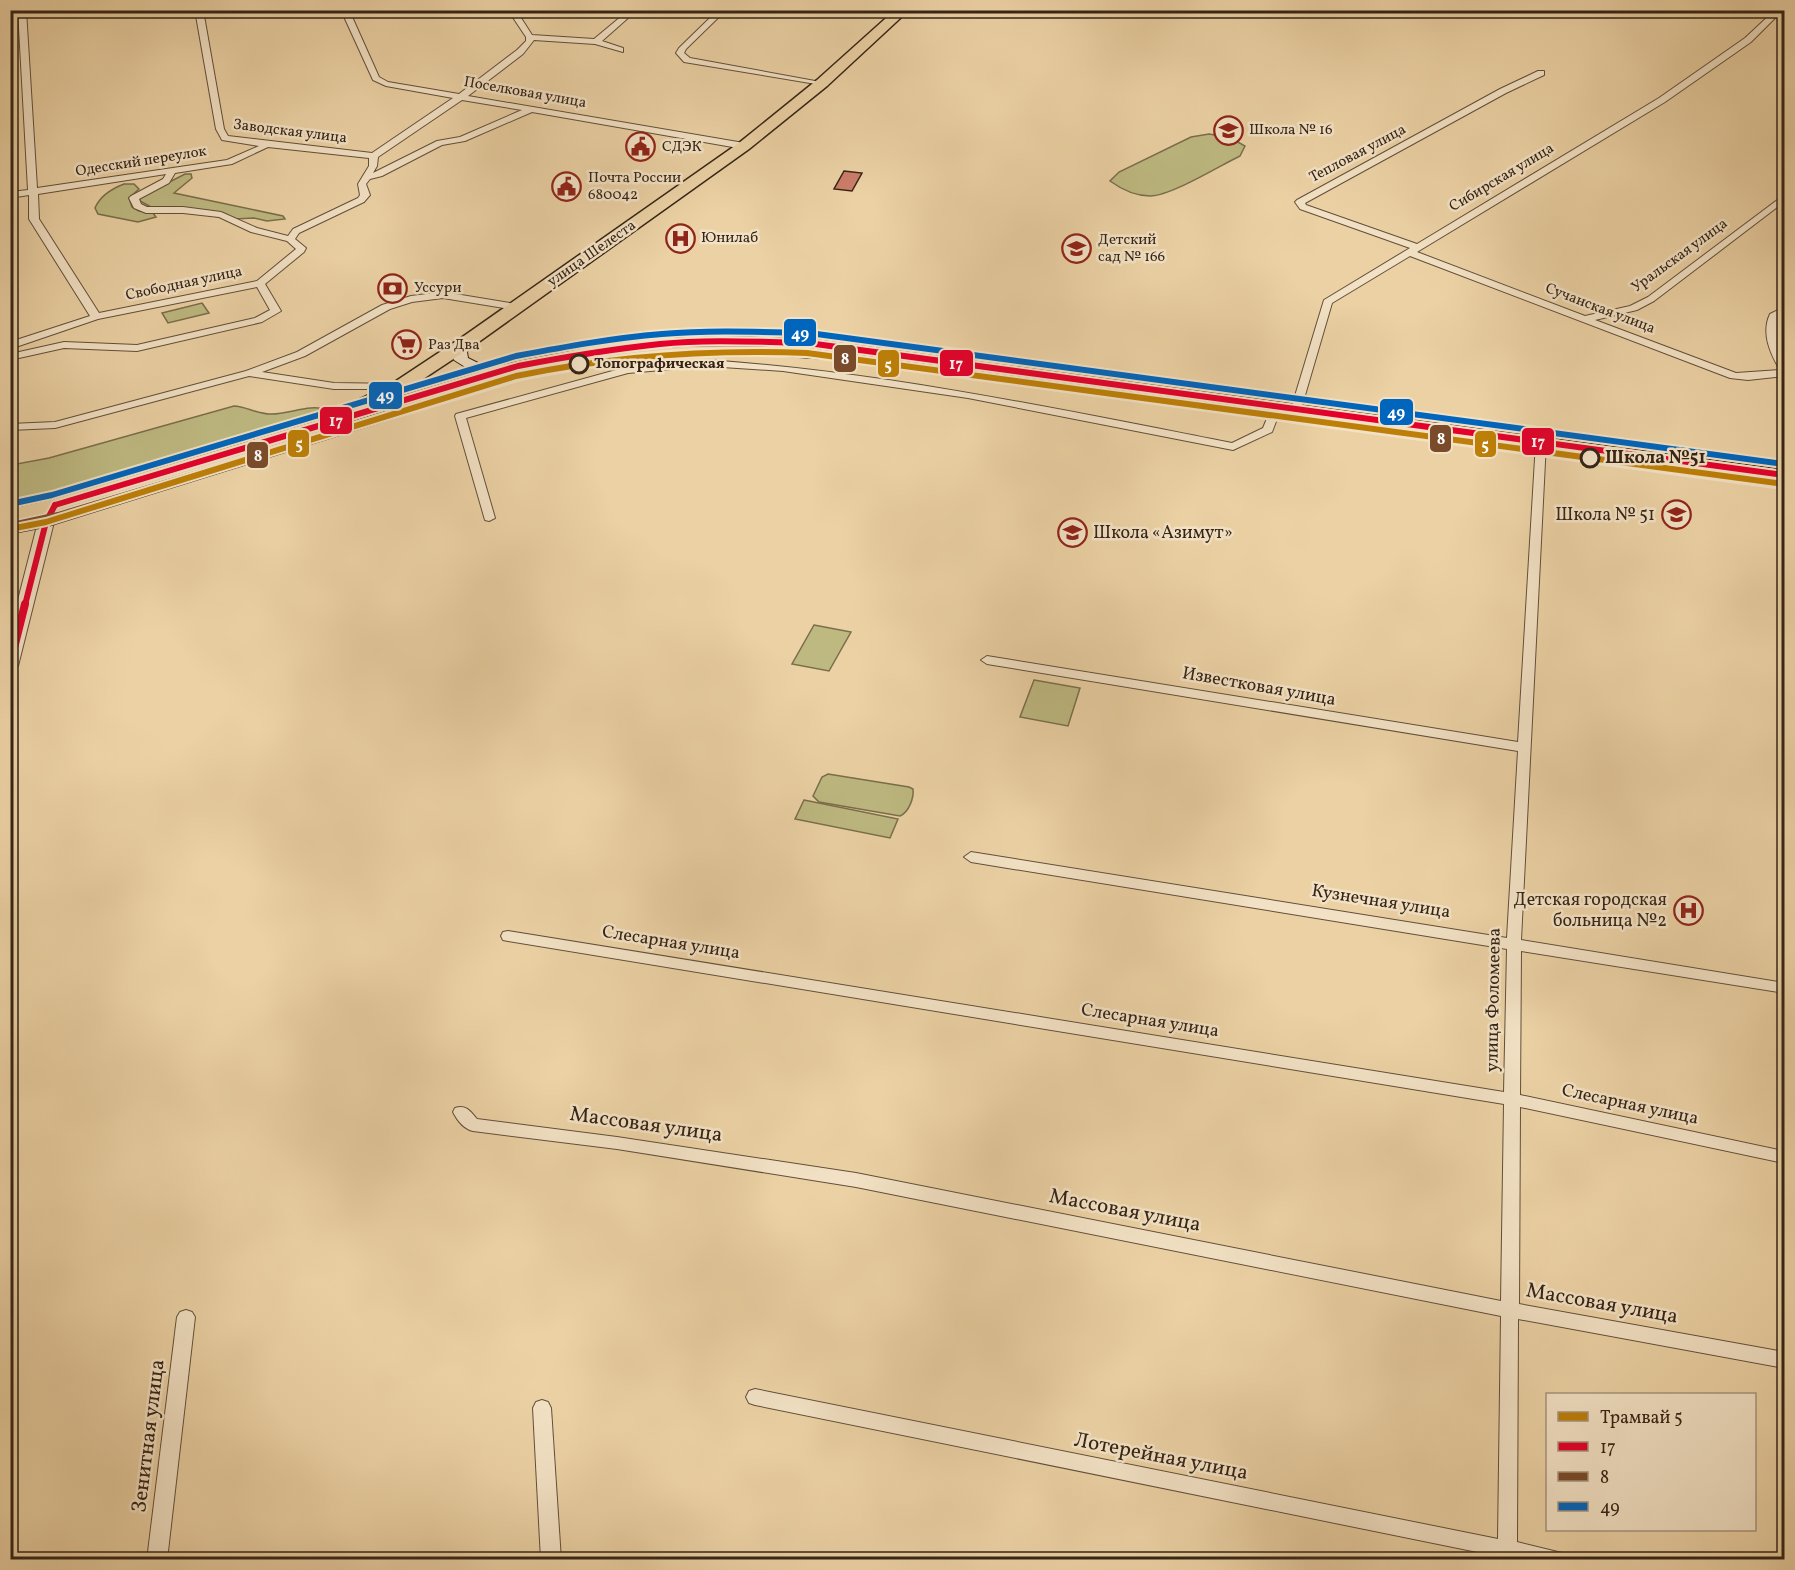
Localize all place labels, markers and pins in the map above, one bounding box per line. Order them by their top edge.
school or university icon: Школа № 16 [1212,114,1244,146]
place label: Школа № 16 [1249,120,1332,141]
public building icon: СДЭК [625,131,657,163]
place label: СДЭК [662,137,702,158]
place label: Почта России 680042 [588,168,681,206]
public building icon: Почта России 680042 [551,171,583,203]
hospital icon: Юнилаб [664,222,696,254]
place label: Юнилаб [701,228,758,249]
place label: Детский сад № 166 [1098,230,1165,268]
school or university icon: Детский сад № 166 [1061,233,1093,265]
bank icon: Уссури [377,272,409,304]
place label: Уссури [414,278,462,299]
supermarket icon: Раз Два [391,329,423,361]
place label: Раз Два [428,335,480,356]
marker: Топографическая [569,354,589,374]
place label: Топографическая [594,354,725,375]
place label: Школа №51 [1605,446,1706,471]
marker: Школа №51 [1580,448,1600,468]
school or university icon: Школа № 51 [1660,499,1692,531]
place label: Школа № 51 [1555,503,1655,528]
school or university icon: Школа «Азимут» [1056,517,1088,549]
place label: Школа «Азимут» [1093,521,1233,546]
place label: Детская городская больница №2 [1514,888,1667,934]
hospital icon: Детская городская больница №2 [1672,894,1704,926]

